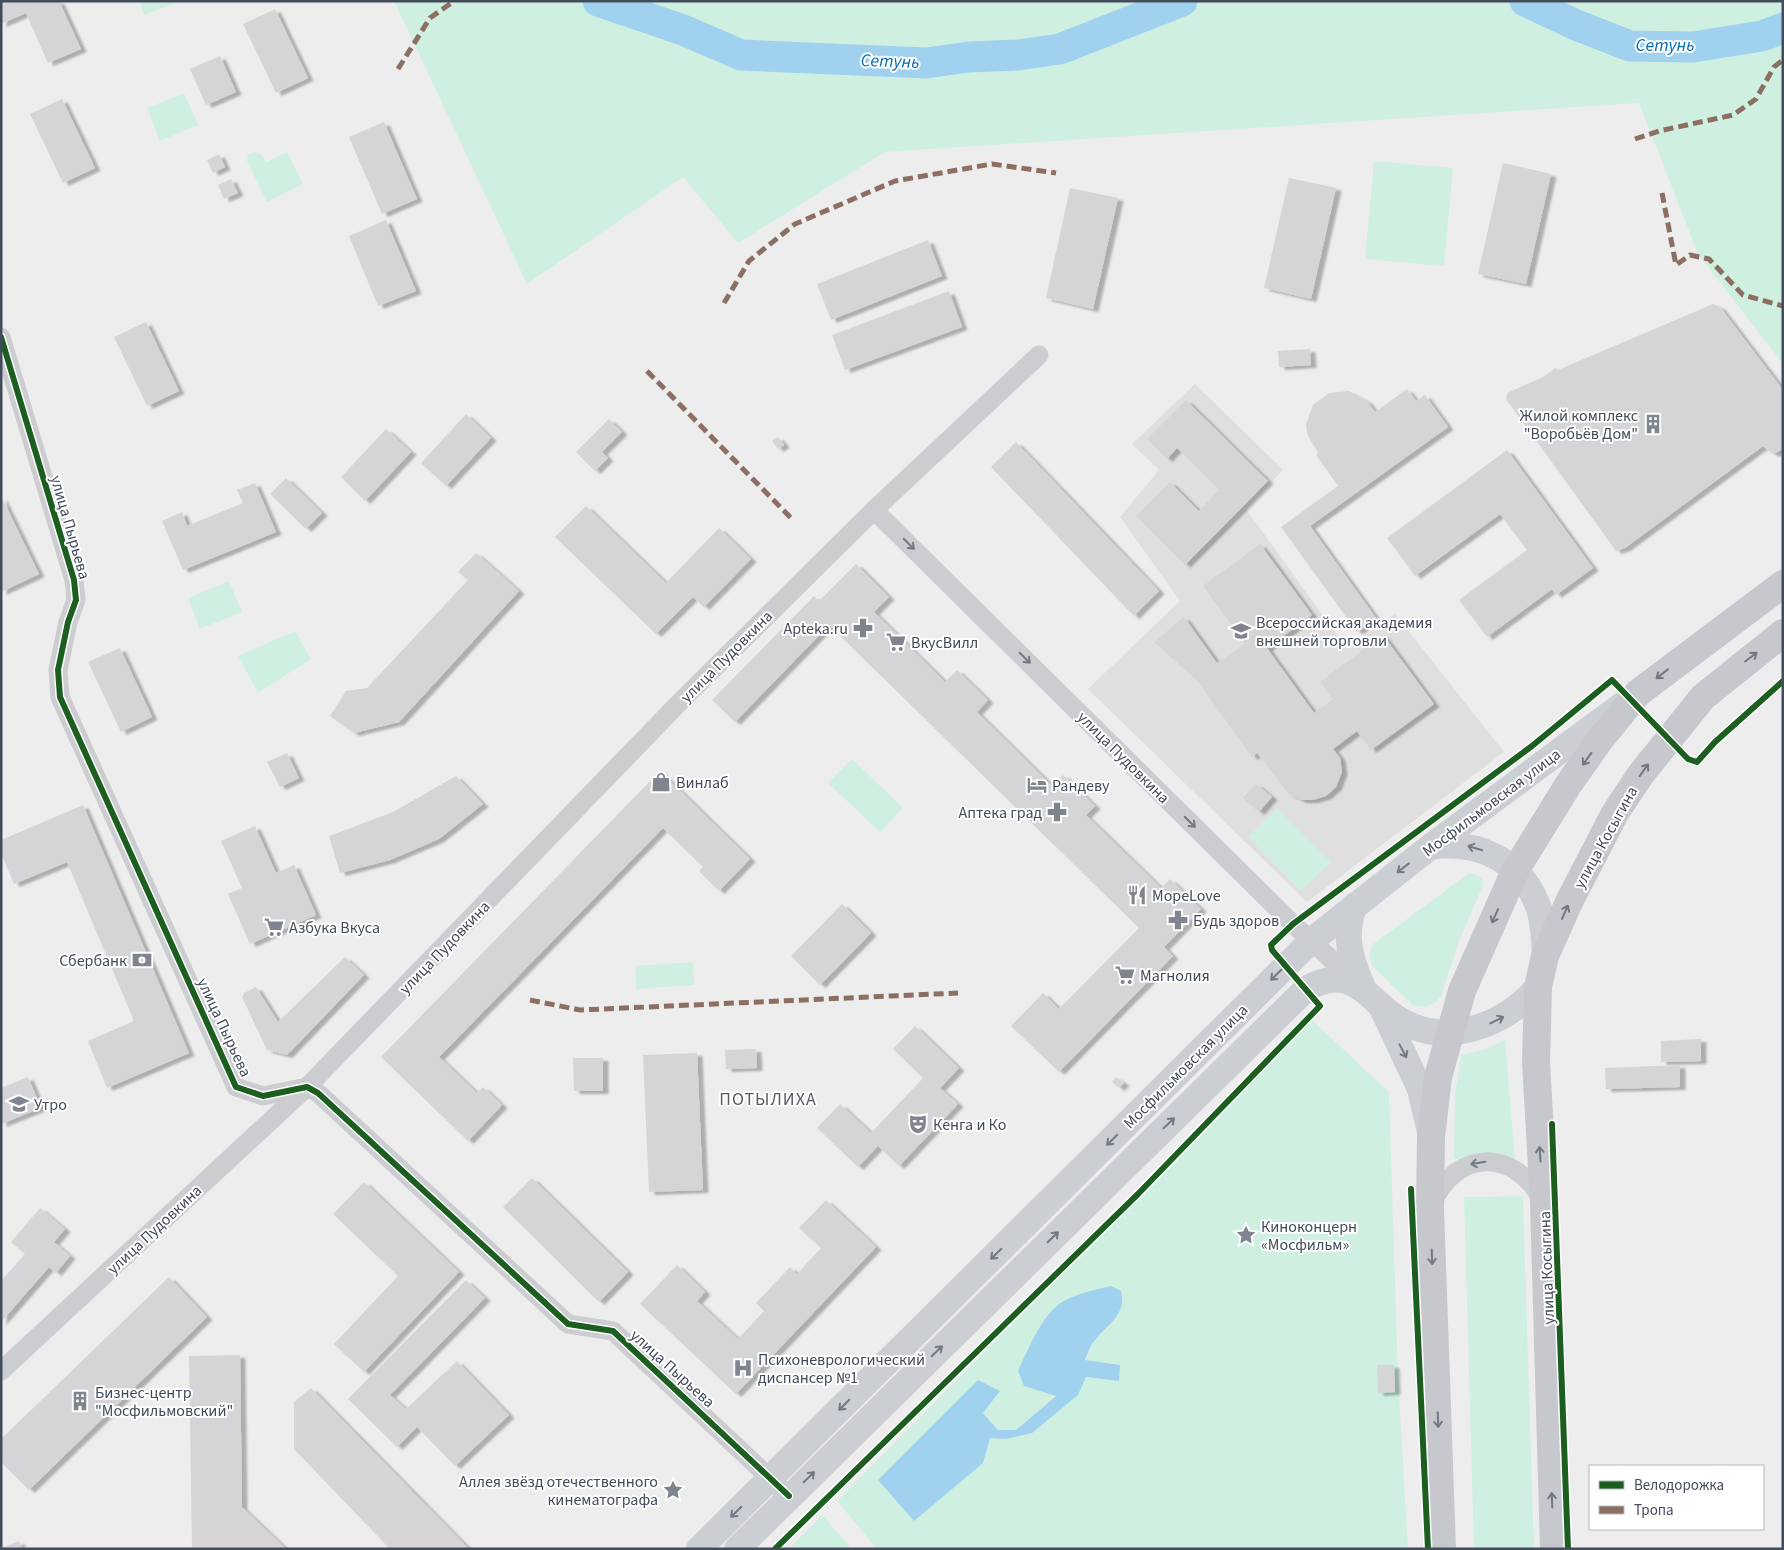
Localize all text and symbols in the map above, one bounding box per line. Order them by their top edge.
water label: Сетунь [1636,33,1694,58]
water label: Сетунь [860,48,920,75]
place label: Жилой комплекс "Воробьёв Дом" [1520,405,1638,445]
building icon: Жилой комплекс "Воробьёв Дом" [1642,413,1664,435]
street label: улица Пырьева [45,473,95,582]
one-way arrow [903,538,915,550]
street label: улица Пудовкина [676,606,778,708]
place label: Всероссийская академия внешней торговли [1256,612,1433,652]
pharmacy icon: Apteka.ru [852,617,874,639]
place label: Apteka.ru [784,618,848,640]
school or university icon: Всероссийская академия внешней торговли [1230,620,1252,642]
supermarket icon: ВкусВилл [885,631,907,653]
place label: ВкусВилл [911,632,978,654]
one-way arrow [1018,652,1031,664]
one-way arrow [1744,652,1757,663]
one-way arrow [1656,669,1669,680]
street label: улица Пудовкина [1072,707,1174,809]
street label: Мосфильмовская улица [1418,744,1565,862]
one-way arrow [1581,752,1592,765]
one-way arrow [1639,763,1649,777]
shop icon: Винлаб [650,771,672,793]
place label: Винлаб [676,772,729,794]
hotel icon: Рандеву [1026,774,1048,796]
place label: Рандеву [1052,775,1110,797]
street label: улица Косыгина [1569,782,1643,893]
pharmacy icon: Аптека град [1046,801,1068,823]
place label: Аптека град [959,802,1042,824]
one-way arrow [1184,816,1196,828]
one-way arrow [1467,843,1483,853]
one-way arrow [1397,863,1410,874]
restaurant icon: МореLove [1126,884,1148,906]
place label: МореLove [1152,885,1221,907]
street label: улица Пудовкина [394,896,495,999]
one-way arrow [1560,905,1570,920]
one-way arrow [1490,908,1500,923]
pharmacy icon: Будь здоров [1167,909,1189,931]
place label: Будь здоров [1193,910,1279,932]
supermarket icon: Азбука Вкуса [263,916,285,938]
place label: Азбука Вкуса [289,917,380,939]
bank icon: Сбербанк [131,949,153,971]
place label: Сбербанк [59,950,127,972]
supermarket icon: Магнолия [1114,964,1136,986]
place label: Магнолия [1140,965,1210,987]
one-way arrow [1269,969,1282,981]
street label: улица Пырьева [191,974,257,1081]
street label: Мосфильмовская улица [1119,1000,1253,1134]
one-way arrow [1489,1015,1504,1025]
one-way arrow [1399,1043,1408,1058]
district label: ПОТЫЛИХА [719,1087,817,1112]
school or university icon: Утро [8,1093,30,1115]
place label: Утро [34,1094,67,1116]
theatre icon: Кенга и Ко [907,1113,929,1135]
place label: Кенга и Ко [933,1114,1006,1136]
one-way arrow [1163,1118,1175,1130]
one-way arrow [1106,1133,1118,1146]
one-way arrow [1536,1147,1545,1163]
one-way arrow [1471,1159,1487,1169]
street label: улица Пудовкина [103,1180,207,1279]
street label: улица Косыгина [1534,1211,1560,1325]
place label: Киноконцерн «Мосфильм» [1261,1216,1357,1256]
place icon: Киноконцерн «Мосфильм» [1235,1224,1257,1246]
one-way arrow [1047,1231,1060,1243]
one-way arrow [990,1248,1003,1260]
one-way arrow [1427,1249,1437,1265]
street label: улица Пырьева [625,1325,719,1413]
one-way arrow [931,1345,944,1357]
place label: Психоневрологический диспансер №1 [758,1349,925,1389]
hospital icon: Психоневрологический диспансер №1 [732,1357,754,1379]
place label: Бизнес-центр "Мосфильмовский" [95,1382,233,1422]
building icon: Бизнес-центр "Мосфильмовский" [69,1390,91,1412]
one-way arrow [838,1399,850,1411]
one-way arrow [1433,1412,1443,1428]
legend [1589,1465,1764,1530]
place label: Аллея звёзд отечественного кинематографа [459,1471,658,1511]
one-way arrow [803,1471,815,1483]
text: Велодорожка [1634,1475,1724,1496]
place icon: Аллея звёзд отечественного кинематографа [662,1479,684,1501]
one-way arrow [1548,1492,1557,1508]
text: Тропа [1634,1500,1674,1521]
one-way arrow [730,1506,742,1518]

